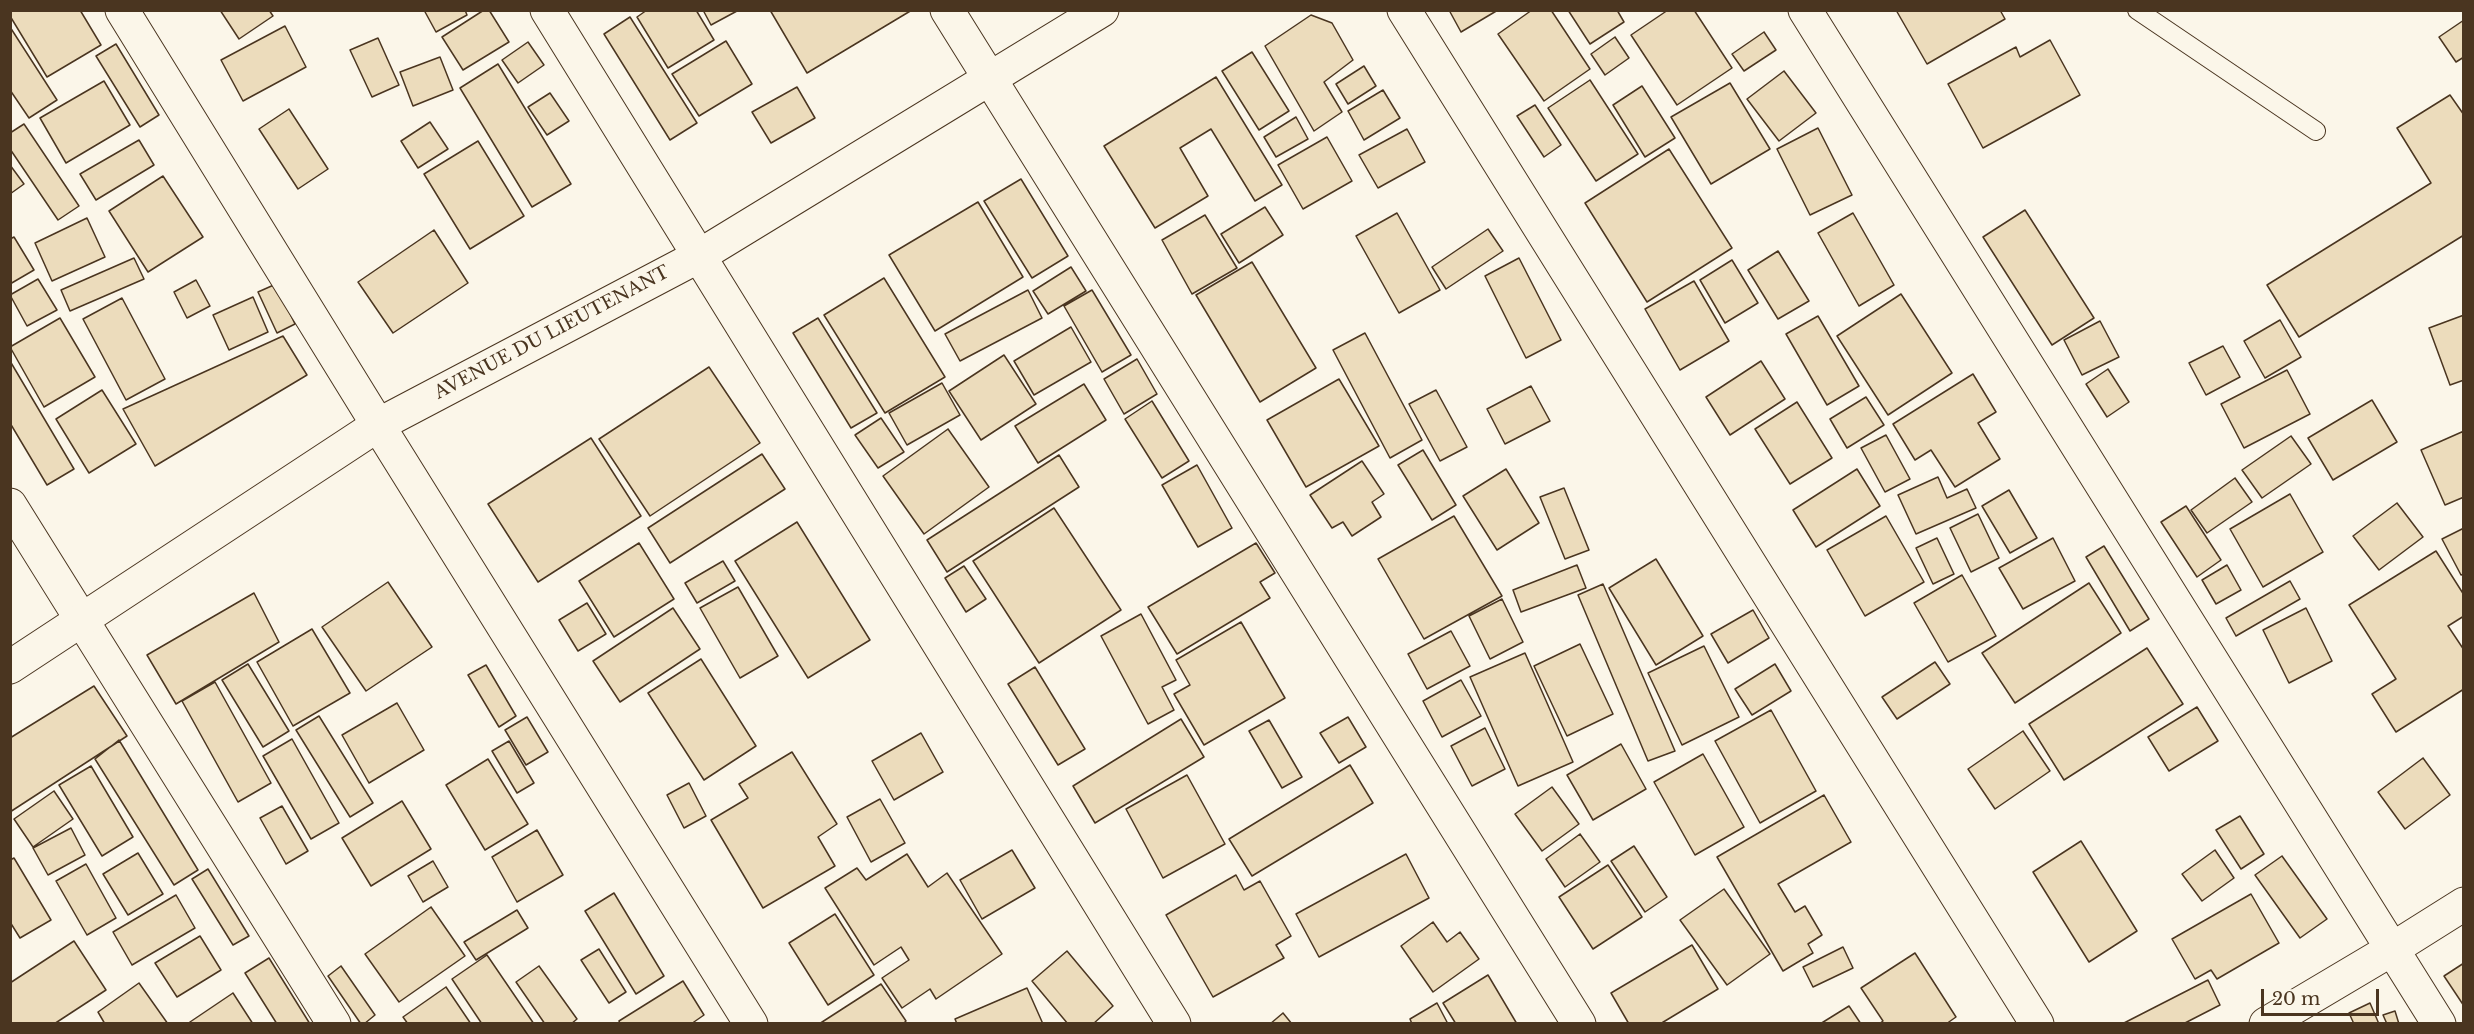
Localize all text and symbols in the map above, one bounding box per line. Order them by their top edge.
street label: AVENUE DU LIEUTENANT [431,262,673,404]
scale bar [2264,977,2382,1015]
text: 20 m [2272,988,2320,1010]

